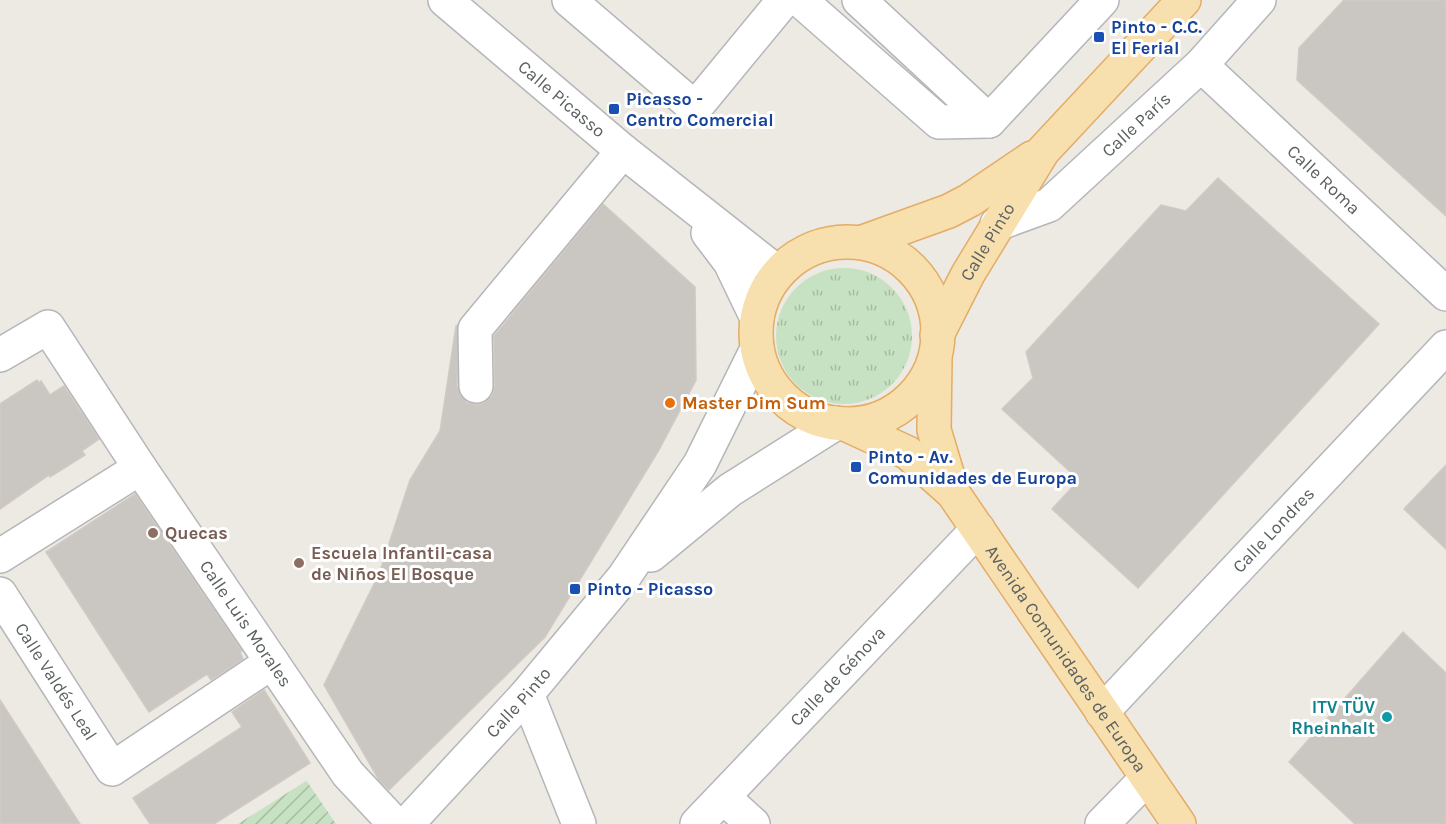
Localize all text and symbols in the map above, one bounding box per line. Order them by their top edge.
place label: Pinto - C.C. El Ferial [1111,16,1202,59]
marker: Pinto - C.C. El Ferial [1092,30,1106,44]
street label: Calle Picasso [513,56,610,142]
street label: Calle París [1097,87,1175,162]
place label: Picasso - Centro Comercial [626,88,774,131]
marker: Picasso - Centro Comercial [607,102,621,116]
street label: Calle Roma [1283,140,1365,219]
street label: Calle Pinto [955,199,1020,284]
place label: Master Dim Sum [682,392,826,414]
marker: Master Dim Sum [663,396,677,410]
place label: Pinto - Av. Comunidades de Europa [868,446,1077,489]
marker: Pinto - Av. Comunidades de Europa [849,460,863,474]
street label: Calle Londres [1228,483,1319,578]
place label: Quecas [165,522,228,544]
marker: Quecas [146,526,160,540]
street label: Avenida Comunidades de Europa [981,541,1151,776]
place label: Escuela Infantil-casa de Niños El Bosque [311,542,492,585]
street label: Calle Luis Morales [195,556,297,691]
marker: Escuela Infantil-casa de Niños El Bosque [292,556,306,570]
place label: Pinto - Picasso [587,578,713,600]
marker: Pinto - Picasso [568,582,582,596]
street label: Calle Valdés Leal [10,619,102,745]
street label: Calle de Génova [785,622,890,731]
street label: Calle Pinto [481,662,556,742]
place label: ITV TÜV Rheinhalt [1291,696,1375,739]
marker: ITV TÜV Rheinhalt [1380,710,1394,724]

